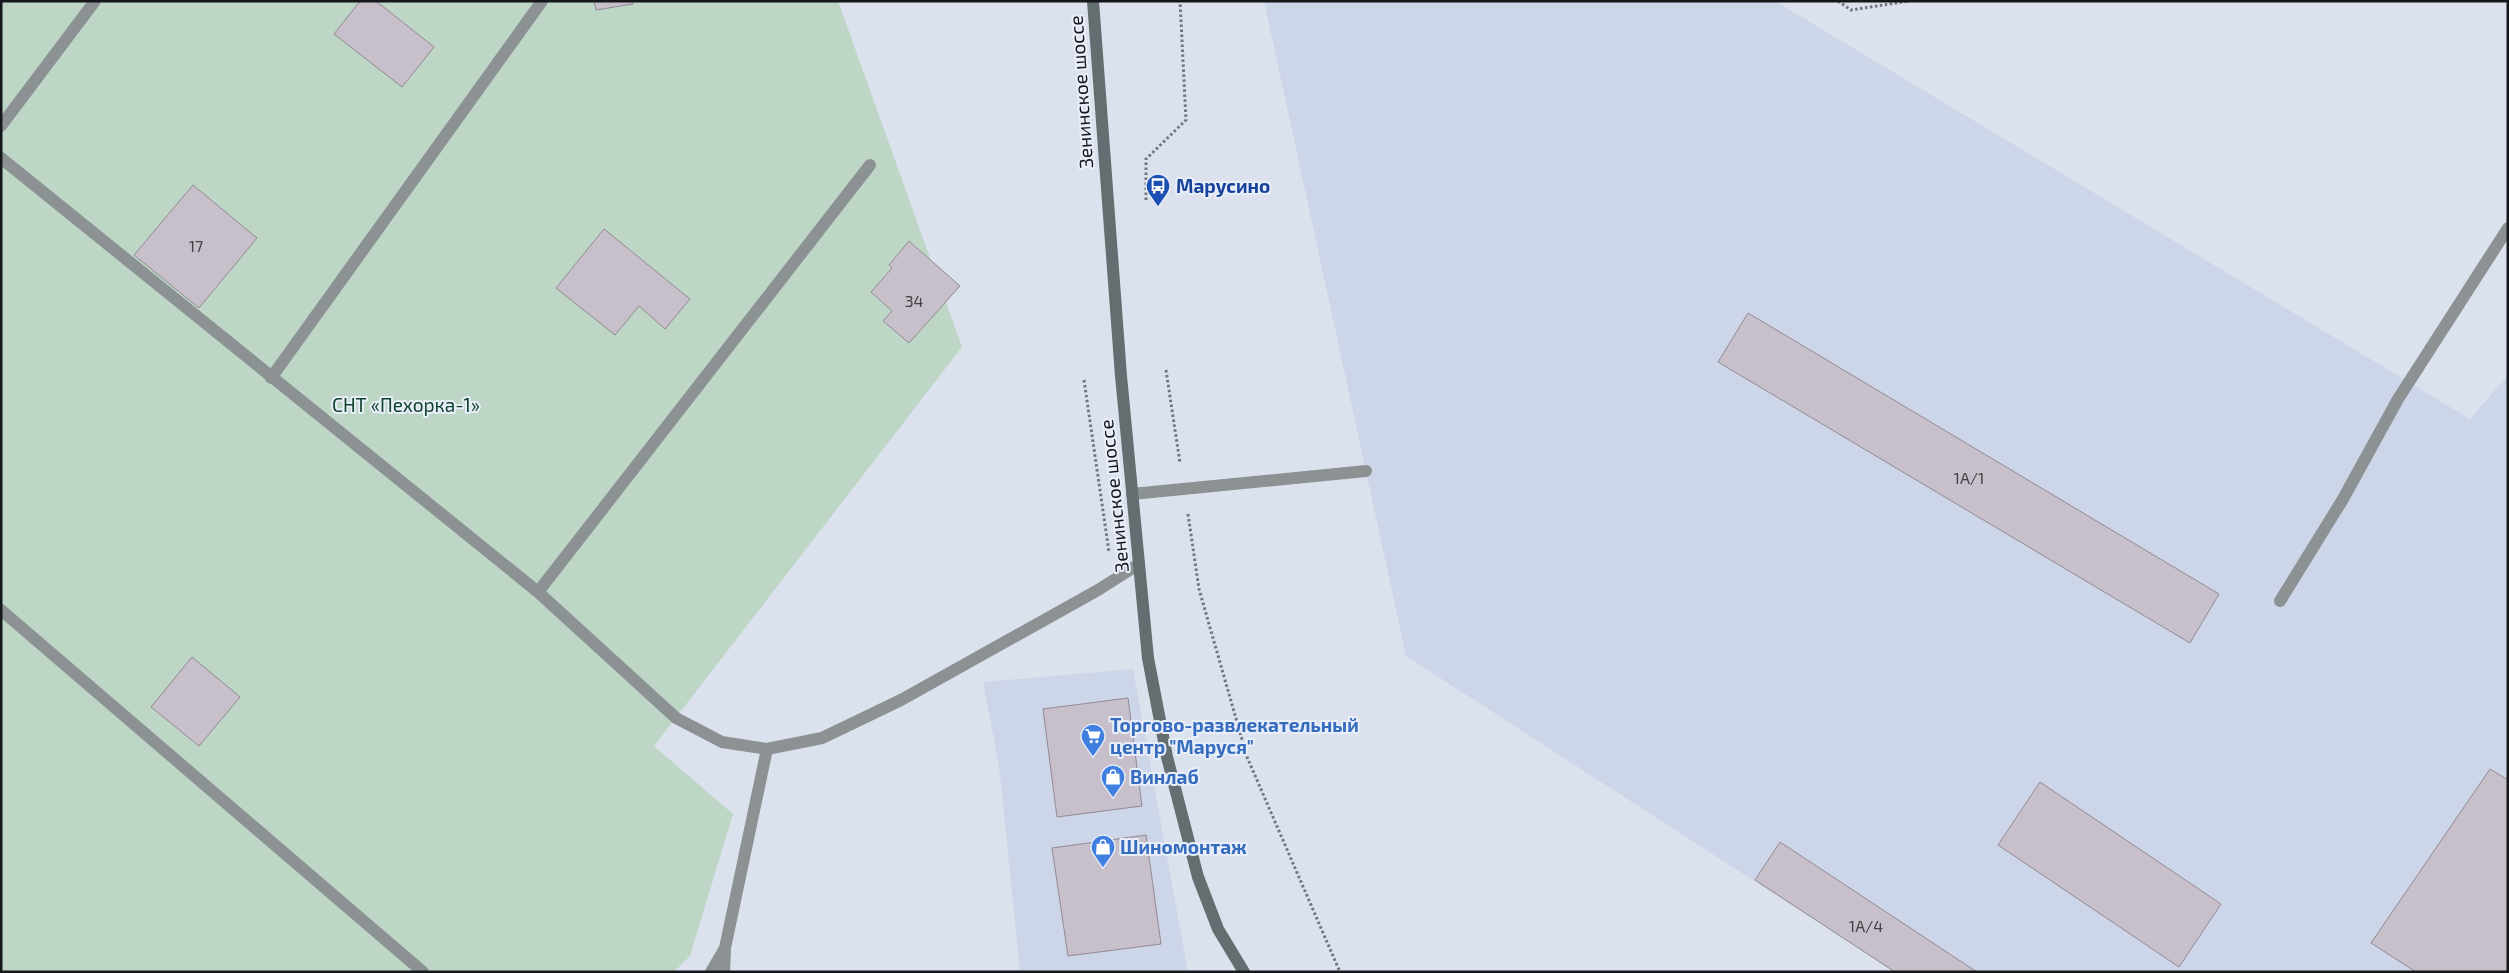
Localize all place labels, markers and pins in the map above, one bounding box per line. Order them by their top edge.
bus stop icon: Марусино [1145,173,1171,207]
place label: Марусино [1176,174,1270,197]
place label: Торгово-развлекательный центр "Маруся" [1110,713,1359,758]
supermarket icon: Торгово-развлекательный центр "Маруся" [1080,723,1106,757]
shop icon: Винлаб [1100,764,1126,798]
place label: Винлаб [1130,765,1199,788]
shop icon: Шиномонтаж [1090,834,1116,868]
place label: Шиномонтаж [1120,835,1247,858]

